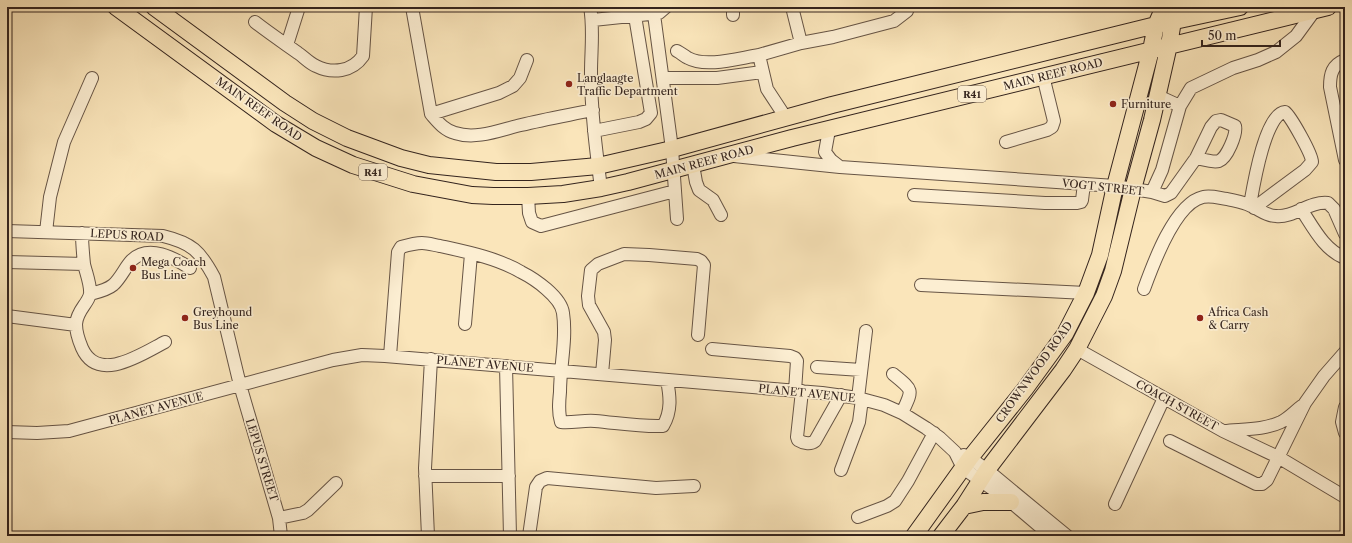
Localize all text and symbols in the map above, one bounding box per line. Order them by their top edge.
scale bar [1202,22,1280,48]
text: 50 m [1208,28,1237,43]
street label: MAIN REEF ROAD [1002,55,1104,93]
place label: Langlaagte Traffic Department [577,71,678,98]
street label: MAIN REEF ROAD [213,74,305,144]
marker: Langlaagte Traffic Department [564,79,574,89]
road number: R41 [958,86,986,102]
place label: Furniture [1121,97,1171,111]
marker: Furniture [1108,99,1118,109]
street label: MAIN REEF ROAD [653,142,755,182]
road number: R41 [359,164,387,180]
street label: VOGT STREET [1060,176,1146,198]
street label: LEPUS ROAD [90,226,164,244]
place label: Mega Coach Bus Line [141,255,206,282]
marker: Mega Coach Bus Line [128,263,138,273]
place label: Greyhound Bus Line [193,305,253,332]
place label: Africa Cash & Carry [1207,305,1269,332]
marker: Greyhound Bus Line [180,313,190,323]
marker: Africa Cash & Carry [1195,313,1205,323]
street label: CROWNWOOD ROAD [993,319,1076,425]
street label: PLANET AVENUE [436,353,535,375]
street label: COACH STREET [1133,377,1221,434]
street label: PLANET AVENUE [758,381,857,405]
street label: PLANET AVENUE [107,389,205,427]
street label: LEPUS STREET [243,417,282,504]

